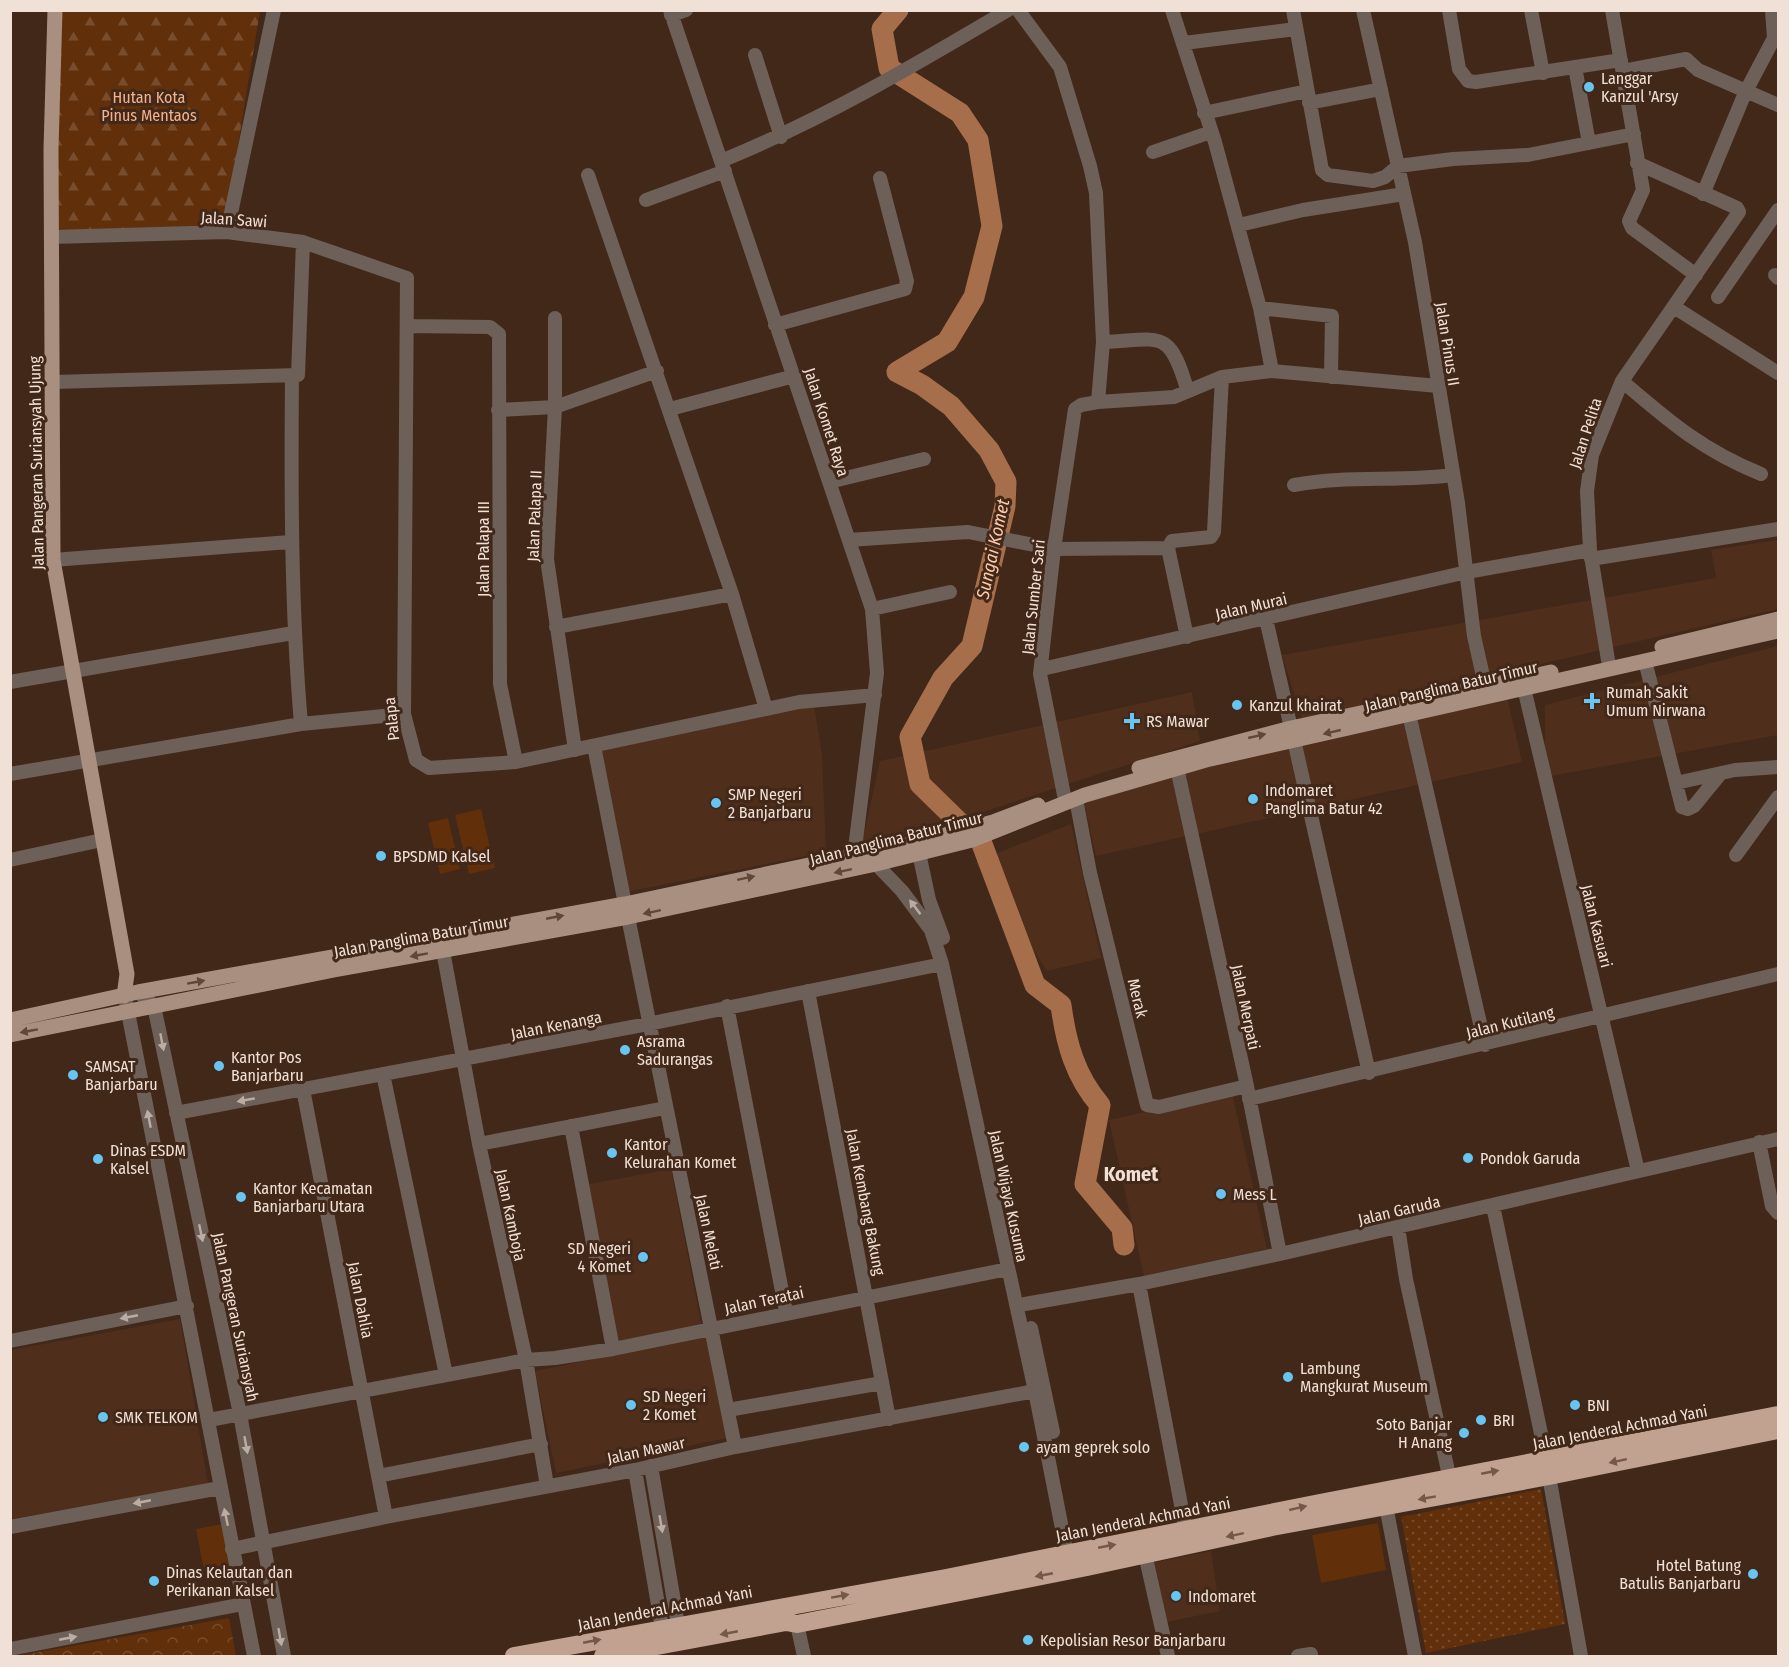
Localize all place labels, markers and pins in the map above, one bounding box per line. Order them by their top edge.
place label: Langgar Kanzul 'Arsy [1601,69,1679,106]
marker: Langgar Kanzul 'Arsy [1582,80,1596,94]
place label: Rumah Sakit Umum Nirwana [1606,683,1706,720]
marker: Rumah Sakit Umum Nirwana [1583,692,1601,710]
place label: Kanzul khairat [1249,696,1343,715]
marker: Kanzul khairat [1230,698,1244,712]
marker: RS Mawar [1123,712,1141,730]
place label: RS Mawar [1146,712,1210,731]
place label: Indomaret Panglima Batur 42 [1265,781,1383,818]
place label: SMP Negeri 2 Banjarbaru [728,785,811,822]
marker: Indomaret Panglima Batur 42 [1246,792,1260,806]
marker: SMP Negeri 2 Banjarbaru [709,796,723,810]
place label: BPSDMD Kalsel [393,847,491,866]
marker: BPSDMD Kalsel [374,849,388,863]
place label: Asrama Sadurangas [637,1032,713,1069]
marker: Asrama Sadurangas [618,1043,632,1057]
place label: Kantor Pos Banjarbaru [231,1048,304,1085]
place label: SAMSAT Banjarbaru [85,1057,158,1094]
marker: Kantor Pos Banjarbaru [212,1059,226,1073]
marker: SAMSAT Banjarbaru [66,1068,80,1082]
place label: Kantor Kelurahan Komet [624,1135,737,1172]
place label: Dinas ESDM Kalsel [110,1141,186,1178]
marker: Kantor Kelurahan Komet [605,1146,619,1160]
place label: Pondok Garuda [1480,1149,1580,1168]
marker: Pondok Garuda [1461,1151,1475,1165]
marker: Dinas ESDM Kalsel [91,1152,105,1166]
place label: Kantor Kecamatan Banjarbaru Utara [253,1179,373,1216]
place label: Mess L [1233,1185,1277,1204]
marker: Mess L [1214,1187,1228,1201]
marker: Kantor Kecamatan Banjarbaru Utara [234,1190,248,1204]
place label: SD Negeri 4 Komet [568,1239,632,1276]
marker: SD Negeri 4 Komet [636,1250,650,1264]
place label: Lambung Mangkurat Museum [1300,1359,1428,1396]
marker: Lambung Mangkurat Museum [1281,1370,1295,1384]
place label: SD Negeri 2 Komet [643,1387,706,1424]
place label: BNI [1587,1396,1610,1415]
marker: SD Negeri 2 Komet [624,1398,638,1412]
marker: BNI [1568,1398,1582,1412]
place label: SMK TELKOM [115,1408,198,1427]
marker: SMK TELKOM [96,1410,110,1424]
place label: BRI [1493,1411,1515,1430]
marker: BRI [1474,1413,1488,1427]
place label: Soto Banjar H Anang [1376,1415,1452,1452]
marker: Soto Banjar H Anang [1457,1426,1471,1440]
place label: ayam geprek solo [1036,1438,1150,1457]
marker: ayam geprek solo [1017,1440,1031,1454]
place label: Hotel Batung Batulis Banjarbaru [1619,1556,1741,1593]
place label: Dinas Kelautan dan Perikanan Kalsel [166,1563,293,1600]
marker: Hotel Batung Batulis Banjarbaru [1746,1567,1760,1581]
marker: Dinas Kelautan dan Perikanan Kalsel [147,1574,161,1588]
place label: Indomaret [1188,1587,1257,1606]
marker: Indomaret [1169,1589,1183,1603]
place label: Kepolisian Resor Banjarbaru [1040,1631,1226,1650]
marker: Kepolisian Resor Banjarbaru [1021,1633,1035,1647]

